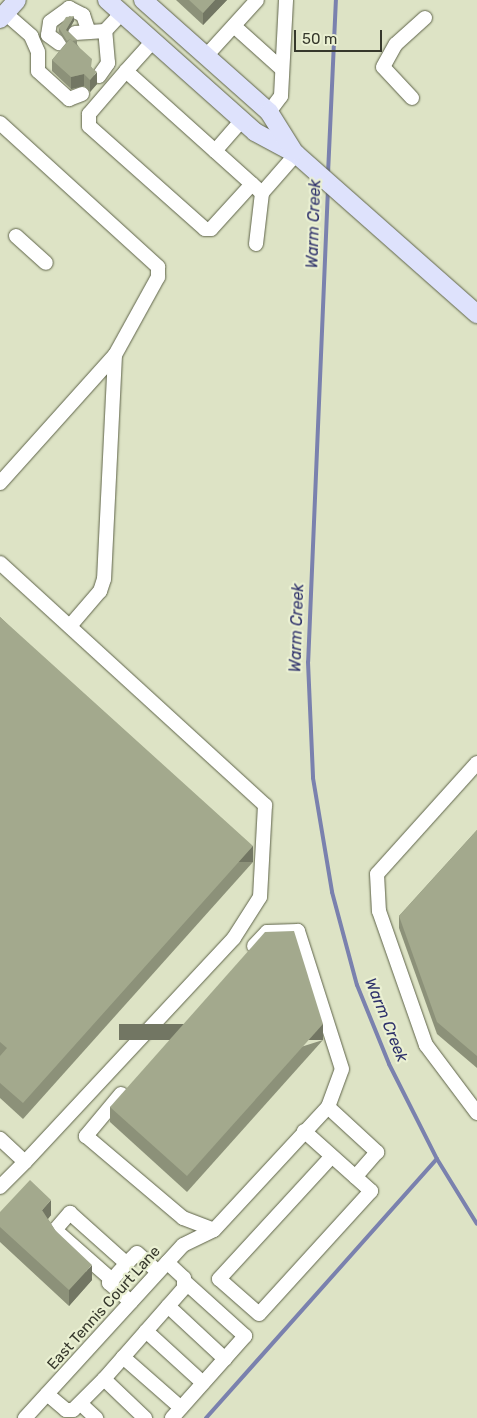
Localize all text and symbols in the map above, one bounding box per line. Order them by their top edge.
scale bar [297,20,384,52]
text: 50 m [302,30,337,48]
water label: Warm Creek [303,179,325,269]
water label: Warm Creek [286,583,308,673]
water label: Warm Creek [360,975,412,1065]
street label: East Tennis Court Lane [44,1242,164,1374]

